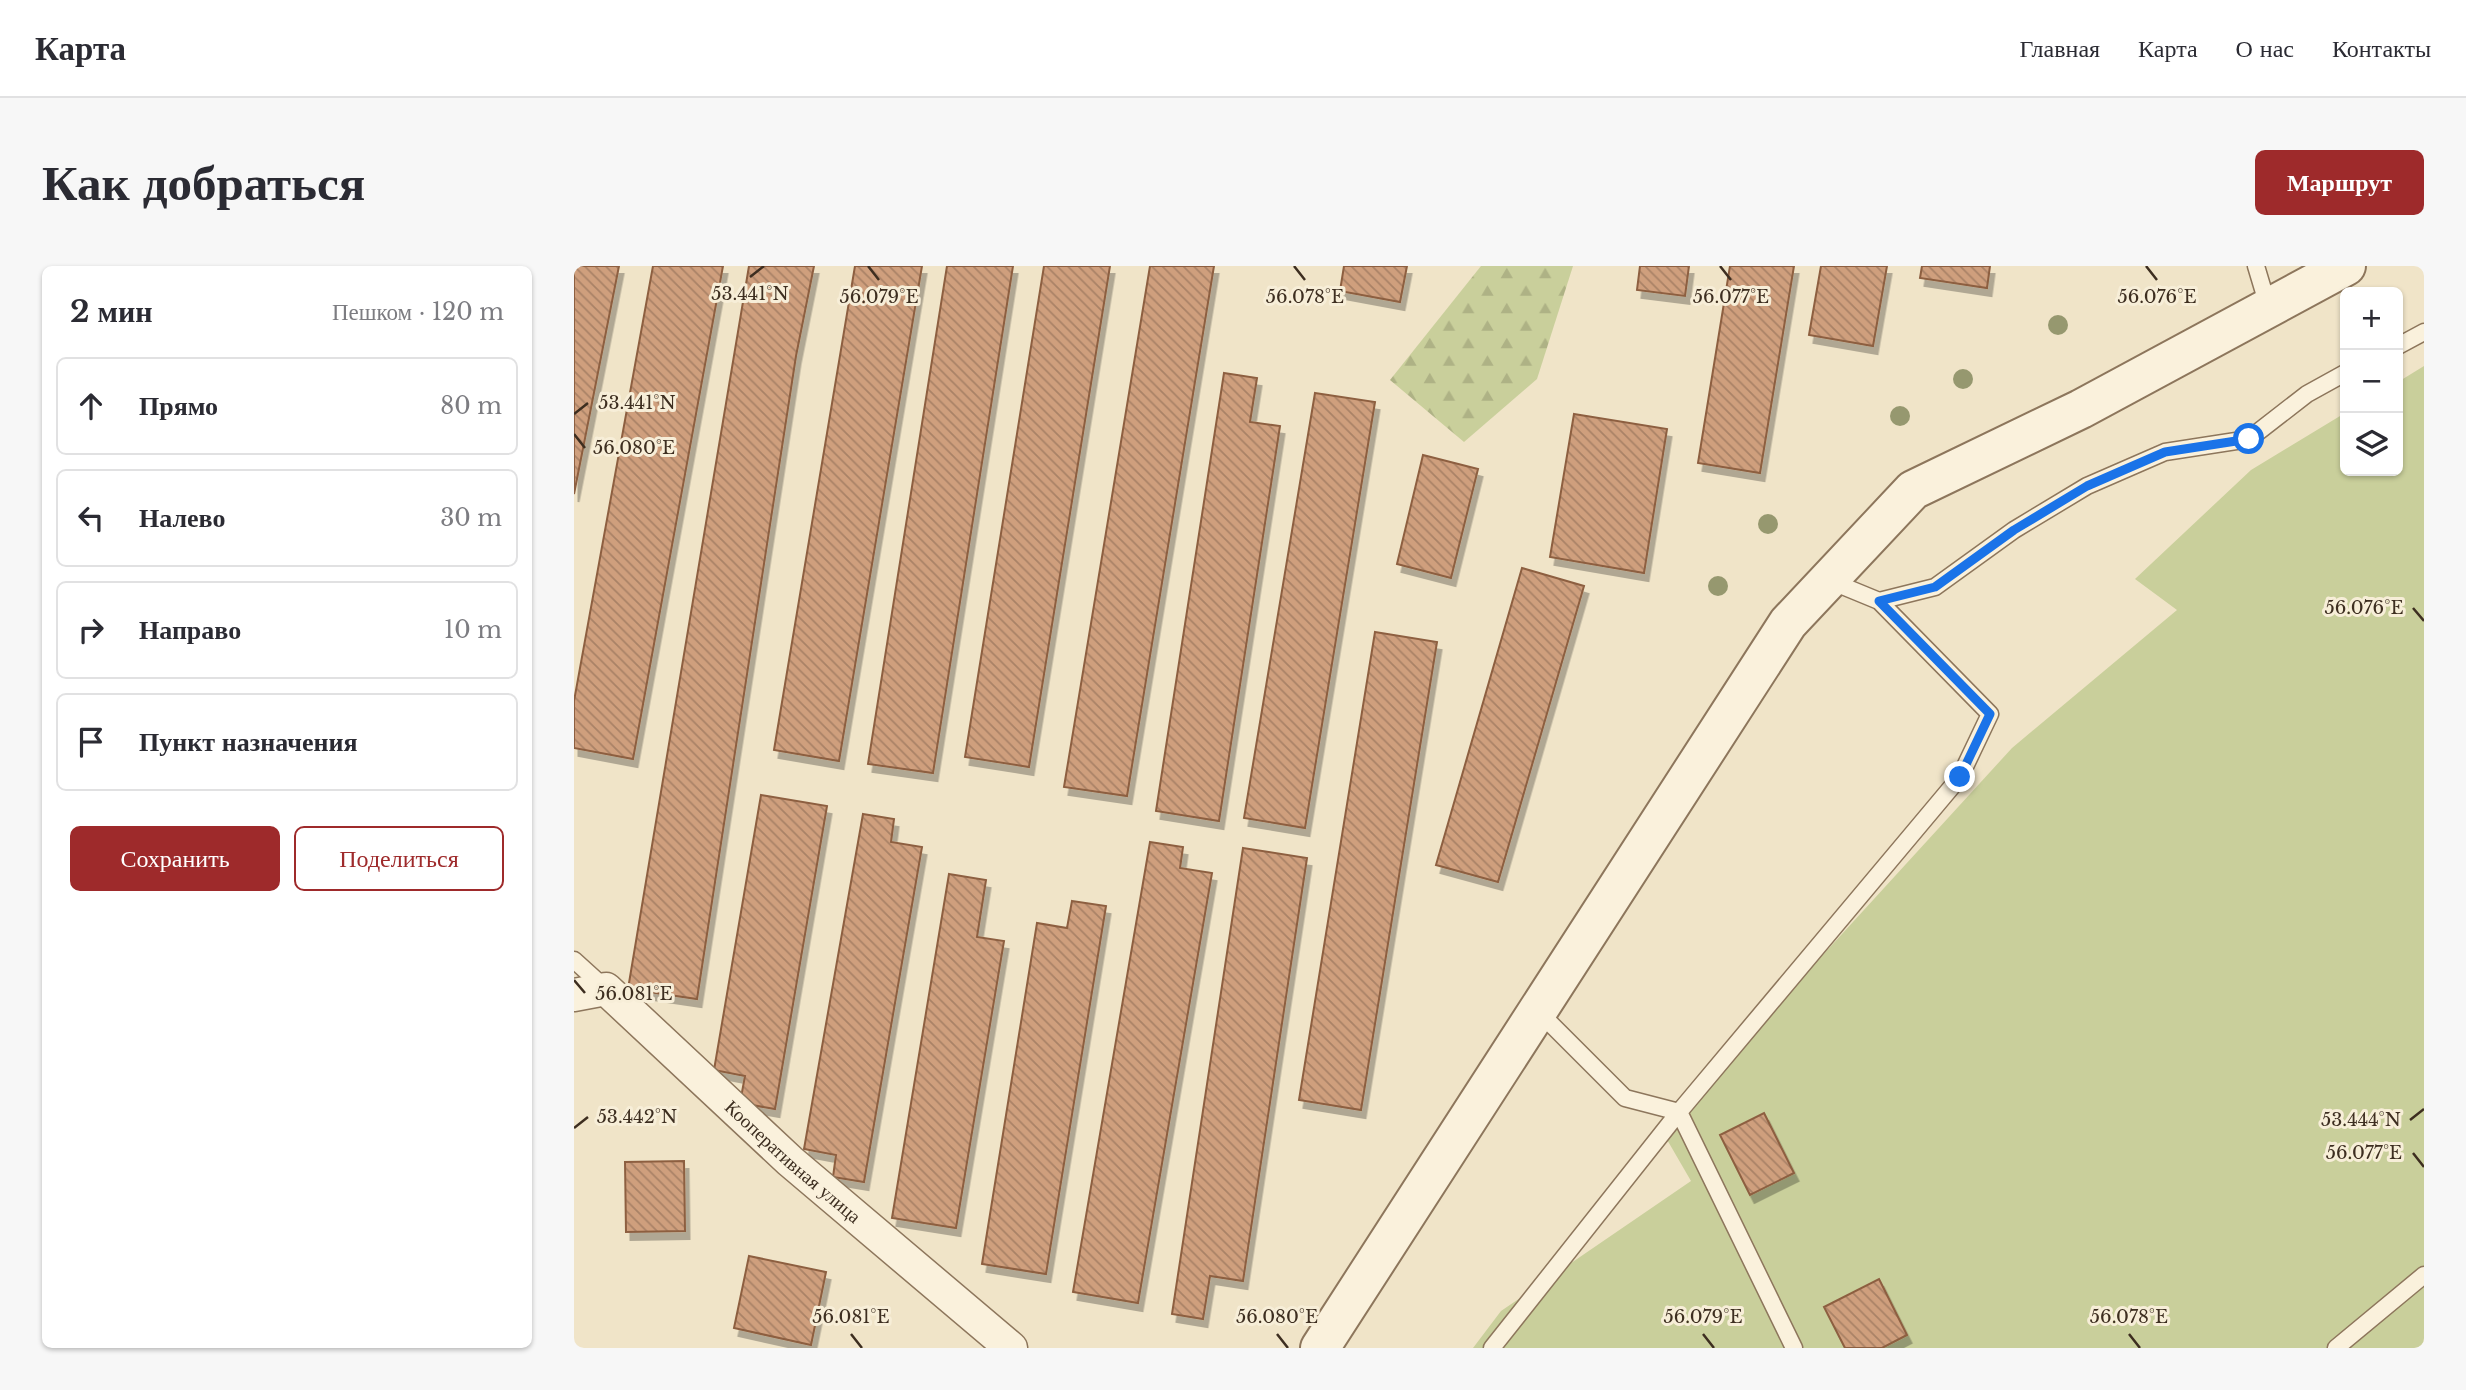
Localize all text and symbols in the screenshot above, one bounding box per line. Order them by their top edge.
text: Карта [35,28,126,69]
text: Главная [2020,34,2100,63]
text: Карта [2138,34,2198,63]
text: О нас [2236,34,2294,63]
text: Контакты [2332,34,2431,63]
button: Маршрут [2255,150,2424,215]
text: Как добраться [42,152,365,213]
text: 53.441°N [711,283,789,305]
text: 56.079°E [840,286,918,308]
text: 56.078°E [1266,286,1344,308]
text: 56.077°E [1693,286,1769,308]
text: 56.076°E [2118,286,2196,308]
map controls [2340,287,2403,476]
button: + [2340,287,2403,350]
text: 2 мин [70,293,153,330]
text: Пешком · 120 m [332,298,504,326]
button: − [2340,350,2403,413]
icon: ahead [72,387,110,425]
text: Прямо [139,390,218,422]
text: 80 m [440,392,502,420]
text: 53.441°N [598,392,676,414]
button: layers [2340,413,2403,476]
route start [2233,423,2264,454]
text: 56.080°E [593,437,675,459]
icon: left [72,499,110,537]
text: Налево [139,502,225,534]
text: 30 m [440,504,502,532]
text: 56.076°E [2325,597,2403,619]
icon: right [72,611,110,649]
text: Направо [139,614,241,646]
text: 10 m [444,616,502,644]
icon: arrive [72,723,110,761]
text: Пункт назначения [139,726,357,758]
route end [1944,761,1975,792]
button: Сохранить [70,826,280,891]
button: Поделиться [294,826,504,891]
text: 56.081°E [595,983,673,1005]
street label: Кооперативная улица [720,1095,866,1228]
text: 53.442°N [597,1106,677,1128]
text: 53.444°N [2321,1109,2401,1131]
text: 56.077°E [2326,1142,2402,1164]
text: 56.081°E [812,1306,890,1328]
text: 56.080°E [1236,1306,1318,1328]
text: 56.079°E [1664,1306,1742,1328]
text: 56.078°E [2090,1306,2168,1328]

